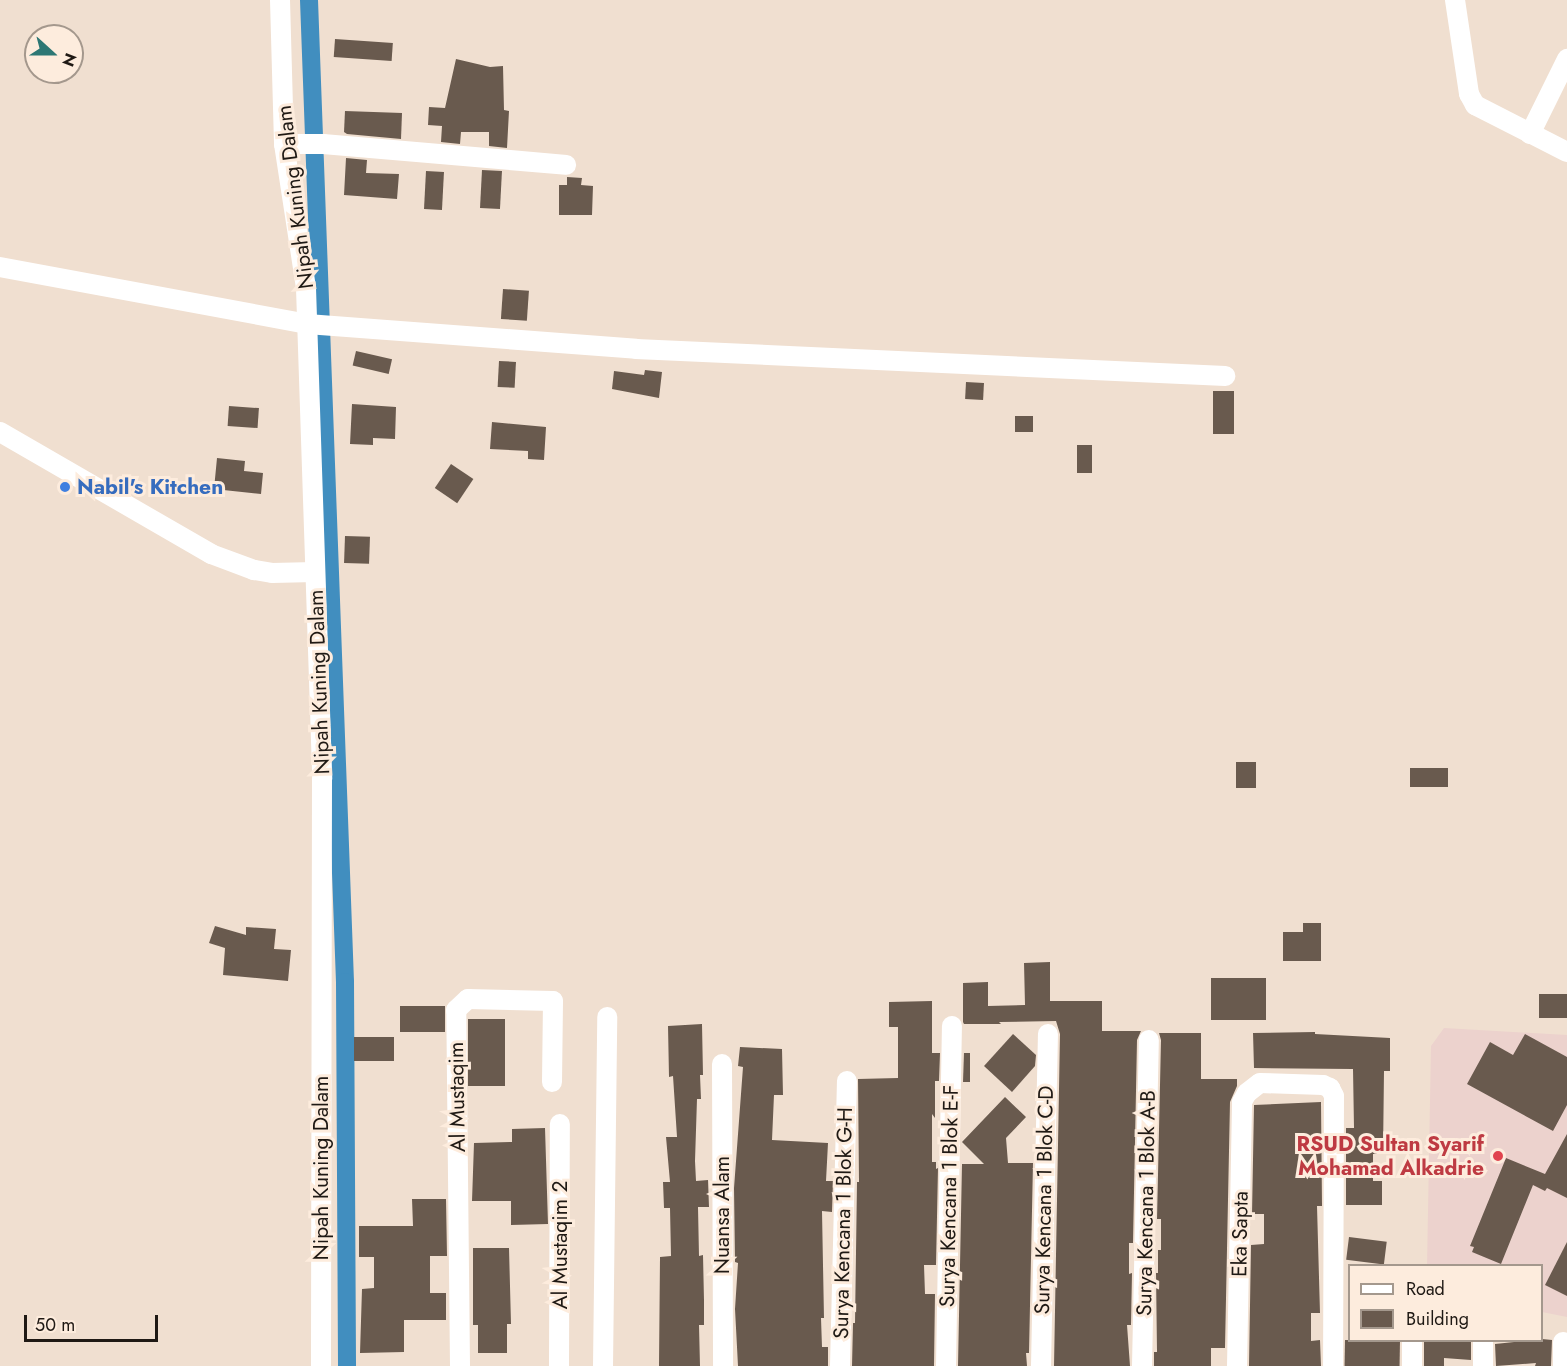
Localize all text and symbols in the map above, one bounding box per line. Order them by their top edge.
north arrow [24,24,84,84]
text: N [56,50,82,70]
street label: Nipah Kuning Dalam [271,104,319,290]
place label: Nabil's Kitchen [77,474,223,500]
marker: Nabil's Kitchen [58,480,72,494]
street label: Nipah Kuning Dalam [303,589,335,775]
street label: Al Mustaqim [443,1042,471,1152]
street label: Nipah Kuning Dalam [308,1076,334,1260]
street label: Surya Kencana 1 Blok E-F [934,1085,964,1307]
street label: Surya Kencana 1 Blok C-D [1029,1085,1059,1315]
street label: Surya Kencana 1 Blok A-B [1131,1090,1161,1316]
street label: Surya Kencana 1 Blok G-H [828,1107,858,1339]
place label: RSUD Sultan Syarif Mohamad Alkadrie [1297,1131,1484,1181]
marker: RSUD Sultan Syarif Mohamad Alkadrie [1489,1147,1507,1165]
street label: Nuansa Alam [709,1156,735,1274]
street label: Al Mustaqim 2 [547,1181,573,1309]
street label: Eka Sapta [1227,1191,1253,1277]
legend [1348,1264,1543,1342]
text: Road [1406,1276,1445,1302]
scale bar [27,1303,160,1341]
text: Building [1406,1306,1469,1332]
text: 50 m [35,1312,75,1338]

